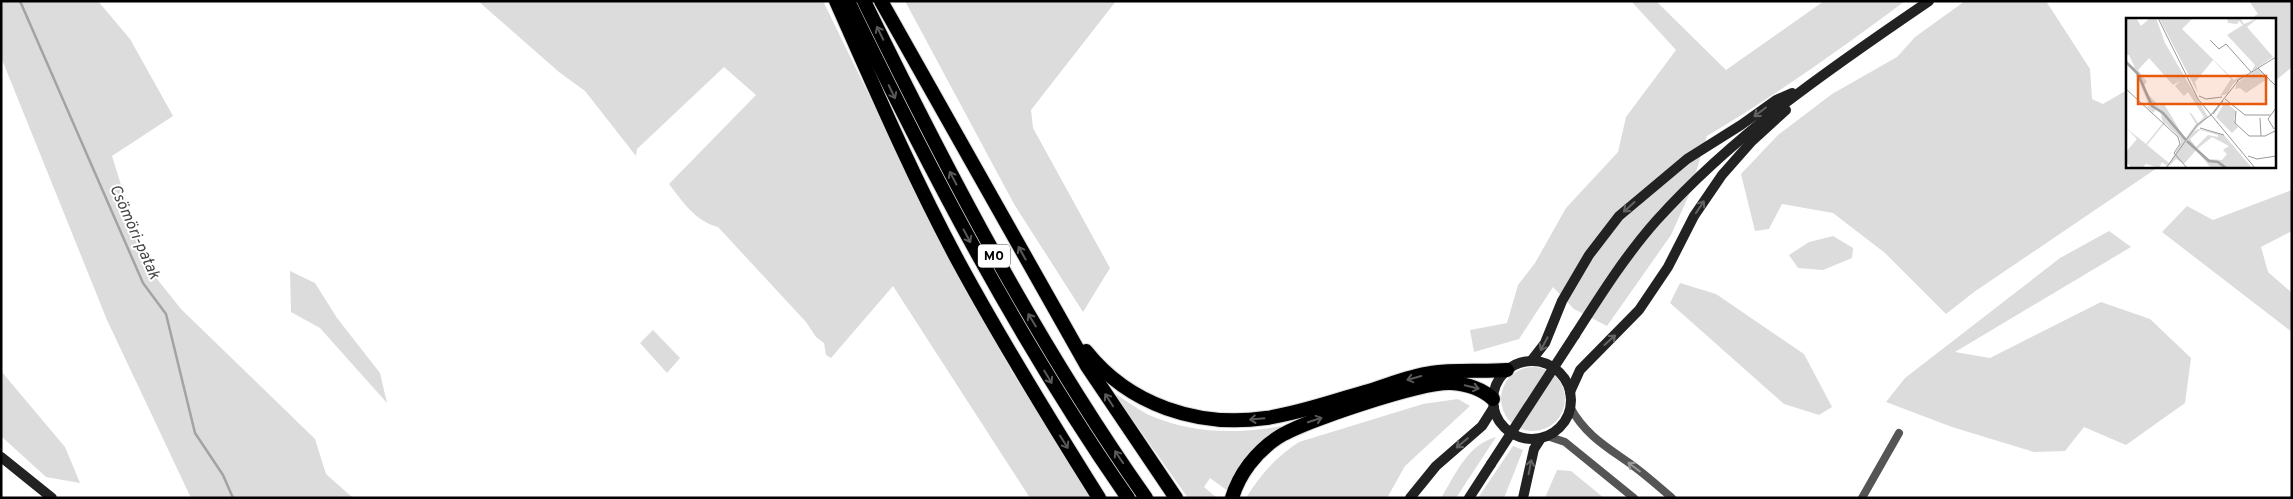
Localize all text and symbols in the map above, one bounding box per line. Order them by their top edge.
inset map [2126,18,2276,168]
one-way arrow [875,26,884,41]
one-way arrow [888,84,898,99]
one-way arrow [1754,106,1767,117]
one-way arrow [948,171,957,186]
water label: Csömöri-patak [104,181,164,283]
one-way arrow [1695,200,1705,214]
one-way arrow [1622,201,1635,213]
one-way arrow [962,229,972,244]
road number: M0 [978,245,1010,268]
one-way arrow [1016,247,1026,261]
one-way arrow [1026,314,1036,328]
one-way arrow [1603,334,1616,346]
one-way arrow [1539,336,1548,351]
one-way arrow [1044,369,1054,383]
one-way arrow [1406,373,1422,383]
one-way arrow [1464,383,1480,392]
one-way arrow [1103,393,1114,407]
one-way arrow [1249,414,1265,424]
one-way arrow [1307,415,1323,425]
one-way arrow [1059,434,1069,448]
one-way arrow [1456,437,1469,449]
one-way arrow [1114,451,1124,465]
one-way arrow [1526,459,1535,475]
one-way arrow [1627,462,1641,472]

